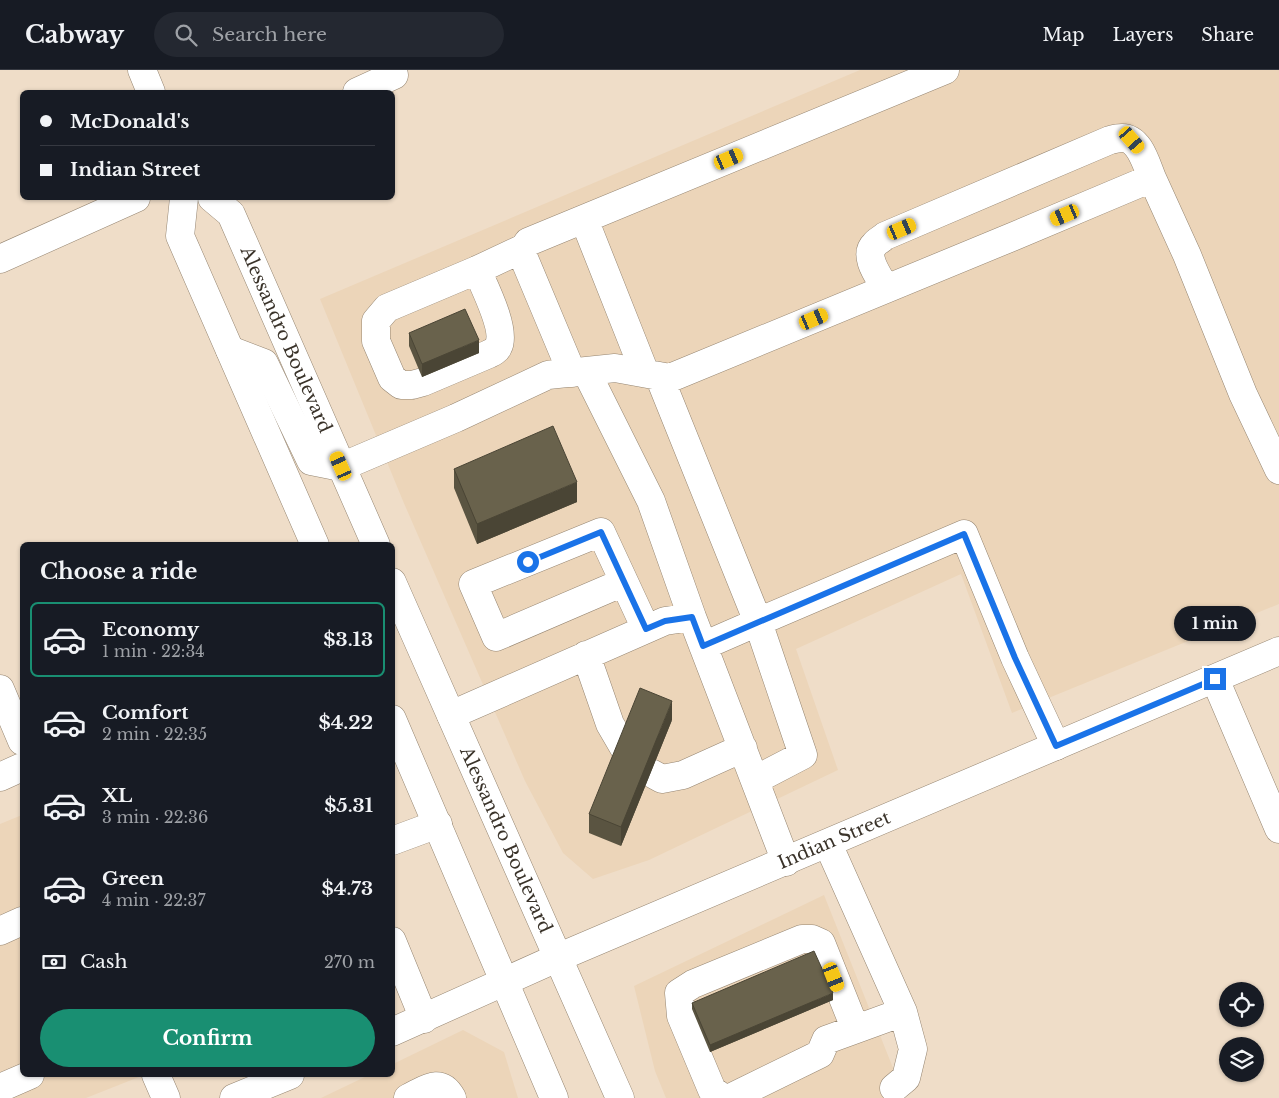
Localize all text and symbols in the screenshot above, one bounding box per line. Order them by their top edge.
search box [154,12,504,57]
text: Cabway [25,20,124,49]
icon: search [172,21,200,49]
text: Search here [212,23,327,46]
text: Map [1043,24,1084,46]
text: Layers [1112,24,1173,46]
text: Share [1201,24,1254,46]
text: McDonald's [70,110,189,133]
car [1116,124,1147,156]
car [712,146,745,172]
text: Indian Street [70,158,200,181]
car [1048,202,1081,228]
car [885,216,918,242]
street label: Alessandro Boulevard [235,242,337,436]
car [797,306,830,332]
car [328,449,353,483]
route start [517,551,539,573]
text: Choose a ride [40,558,197,585]
callout: 1 min [1174,606,1256,642]
text: 1 min [1192,613,1238,633]
icon: car [42,617,87,662]
text: Economy [102,618,199,641]
text: $3.13 [323,628,373,651]
text: 1 min · 22:34 [102,641,205,661]
route end [1204,668,1226,690]
icon: car [42,700,87,745]
text: Comfort [102,701,189,724]
text: $4.22 [318,711,373,734]
text: 2 min · 22:35 [102,724,207,744]
street label: Alessandro Boulevard [455,743,557,936]
icon: car [42,783,87,828]
text: XL [102,784,132,807]
text: $5.31 [324,794,373,817]
street label: Indian Street [775,806,894,874]
text: 3 min · 22:36 [102,807,208,827]
icon: car [42,866,87,911]
text: Green [102,867,164,890]
text: $4.73 [322,877,373,900]
text: 4 min · 22:37 [102,890,206,910]
icon: cash [40,948,68,976]
text: Cash [80,950,127,973]
text: 270 m [324,952,375,972]
car [821,960,846,994]
map controls [1219,982,1264,1082]
button: locate [1219,982,1264,1027]
button: Confirm [40,1009,375,1067]
button: layers [1219,1037,1264,1082]

